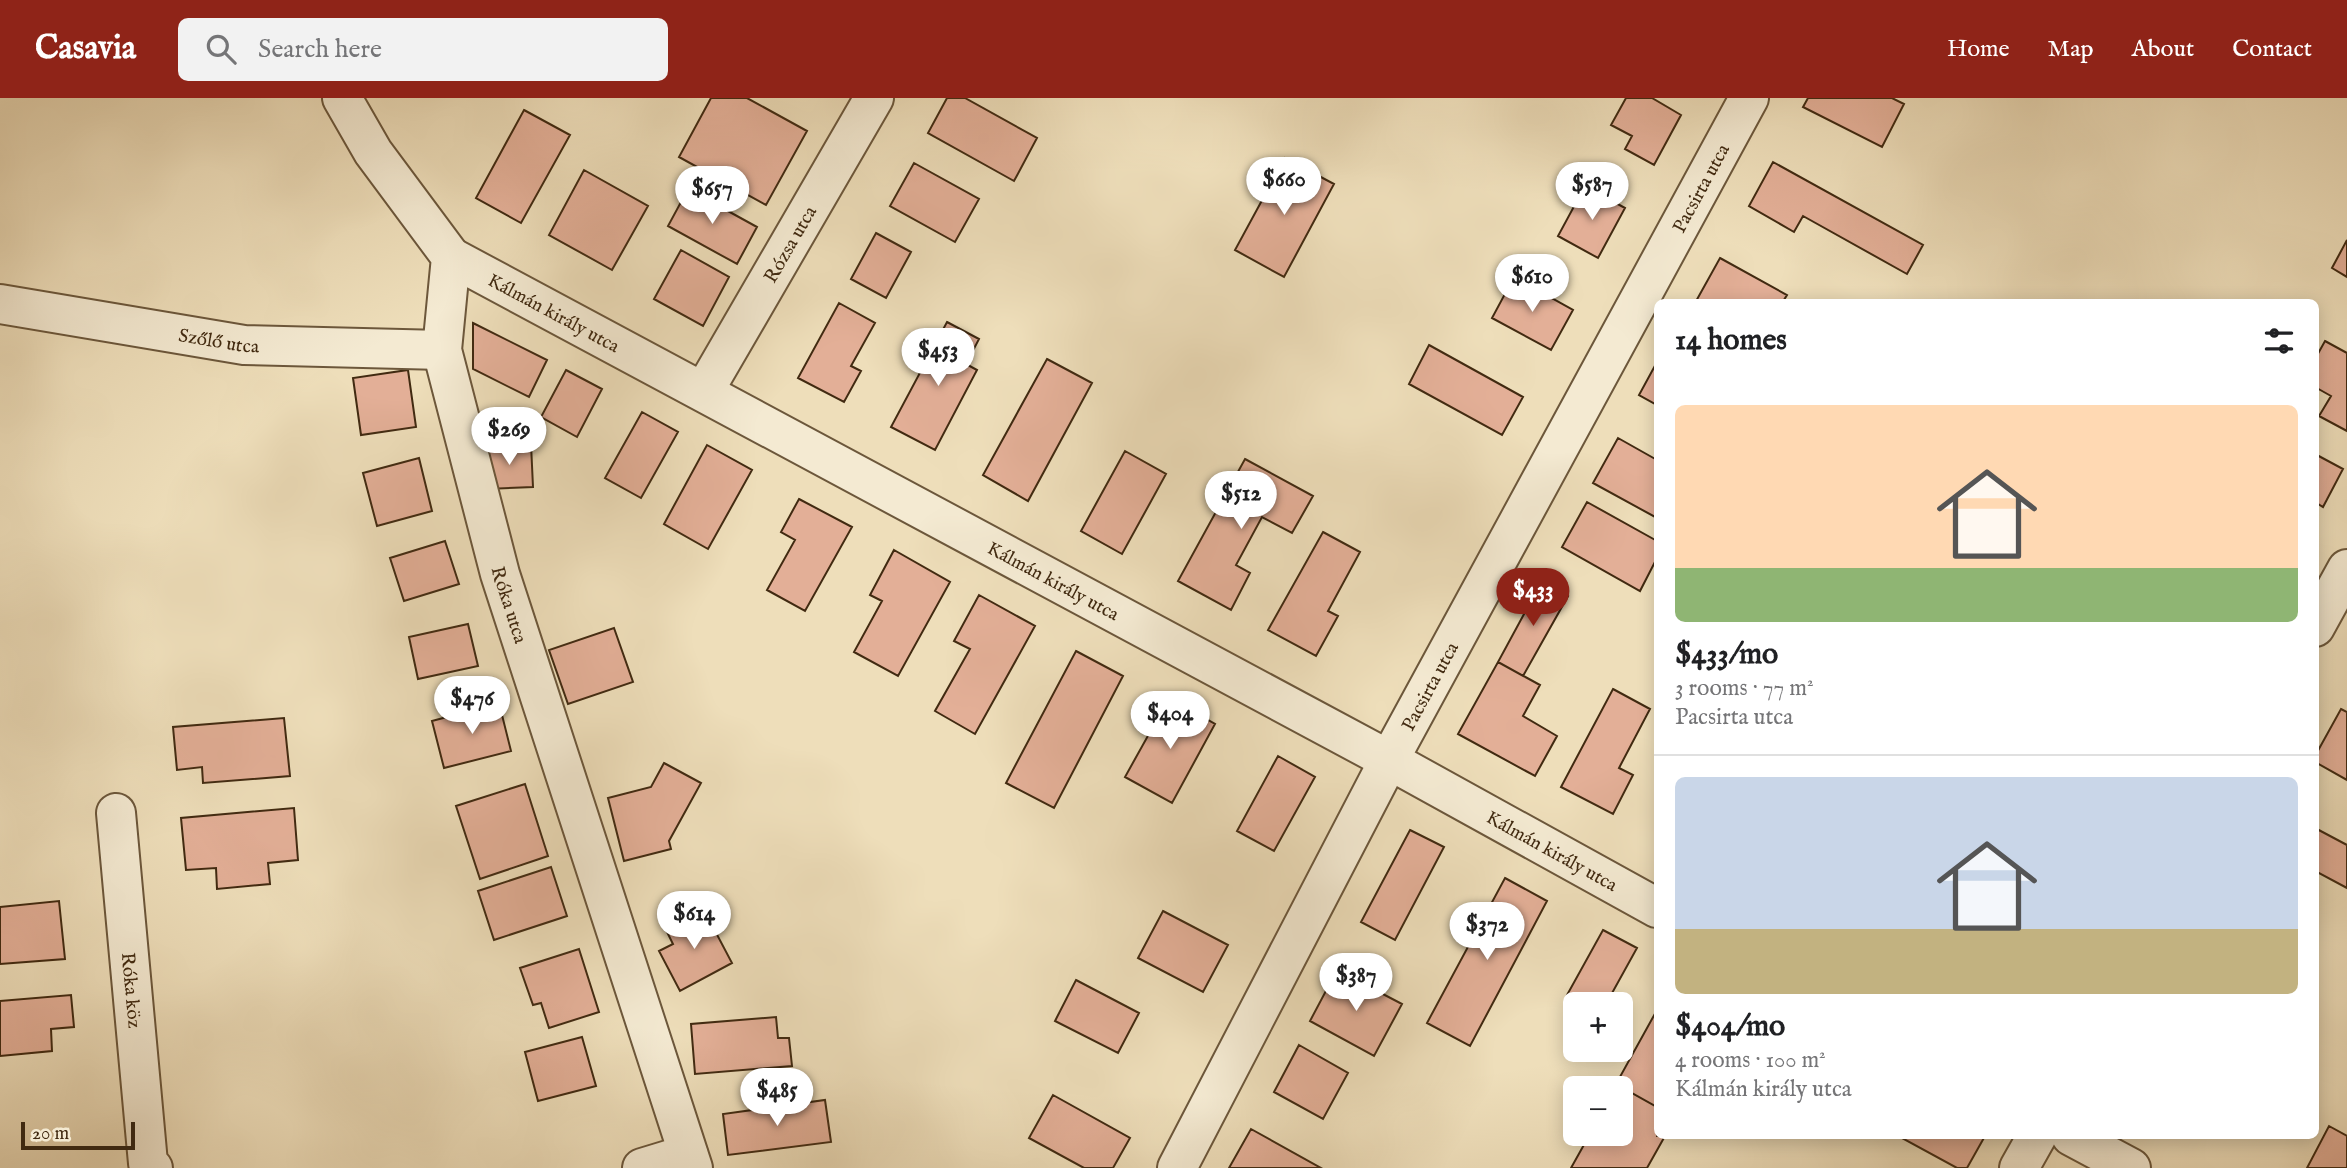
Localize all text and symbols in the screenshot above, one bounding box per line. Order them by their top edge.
search box [178,18,668,81]
text: Casavia [35,28,136,70]
icon: search [202,30,240,68]
text: Search here [258,33,382,66]
text: Home [1947,34,2010,65]
text: Map [2048,34,2094,65]
text: About [2132,34,2194,65]
text: Contact [2232,34,2312,65]
street label: Pacsirta utca [1668,140,1736,238]
pin: $660 [1243,158,1325,217]
pin: $587 [1551,162,1633,222]
text: $660 [1262,165,1306,194]
pin: $657 [671,166,753,226]
text: $587 [1572,170,1612,199]
text: $657 [691,174,733,203]
street label: Rózsa utca [759,201,823,288]
pin: $610 [1491,254,1573,314]
text: $610 [1511,262,1553,291]
street label: Kálmán király utca [483,269,624,360]
text: 14 homes [1675,322,1787,360]
icon: filters [2260,322,2298,360]
street label: Szőlő utca [177,324,260,359]
pin: $453 [897,328,979,388]
text: $453 [918,336,958,365]
pin: $269 [468,408,550,467]
text: $269 [487,415,531,444]
icon: home [1924,451,2050,577]
pin: $512 [1200,472,1282,531]
text: $512 [1221,479,1261,508]
street label: Kálmán király utca [983,537,1124,627]
street label: Róka utca [484,564,532,648]
pin: $433 [1492,568,1574,628]
text: $433 [1512,576,1554,605]
text: $433/mo [1675,636,1778,674]
street label: Pacsirta utca [1397,638,1465,736]
text: 3 rooms · 77 m² [1675,674,1814,703]
pin: $476 [431,676,513,736]
text: $476 [450,684,494,713]
pin: $404 [1129,692,1211,751]
text: $404 [1147,699,1193,728]
text: Pacsirta utca [1675,703,1793,732]
street label: Kálmán király utca [1482,806,1622,898]
icon: home [1924,823,2050,949]
pin: $614 [653,892,735,951]
text: $614 [673,899,715,928]
pin: $372 [1446,902,1528,962]
text: $372 [1466,910,1508,939]
street label: Róka köz [115,951,146,1030]
pin: $387 [1315,954,1397,1013]
text: $387 [1335,961,1377,990]
map controls [1563,992,1633,1146]
button: + [1563,992,1633,1062]
text: $404/mo [1675,1008,1785,1046]
text: 4 rooms · 100 m² [1675,1046,1826,1075]
pin: $485 [736,1068,818,1128]
text: Kálmán király utca [1675,1075,1852,1104]
text: $485 [756,1076,798,1105]
button: − [1563,1076,1633,1146]
scale bar [21,1119,135,1151]
text: 20 m [32,1122,69,1146]

